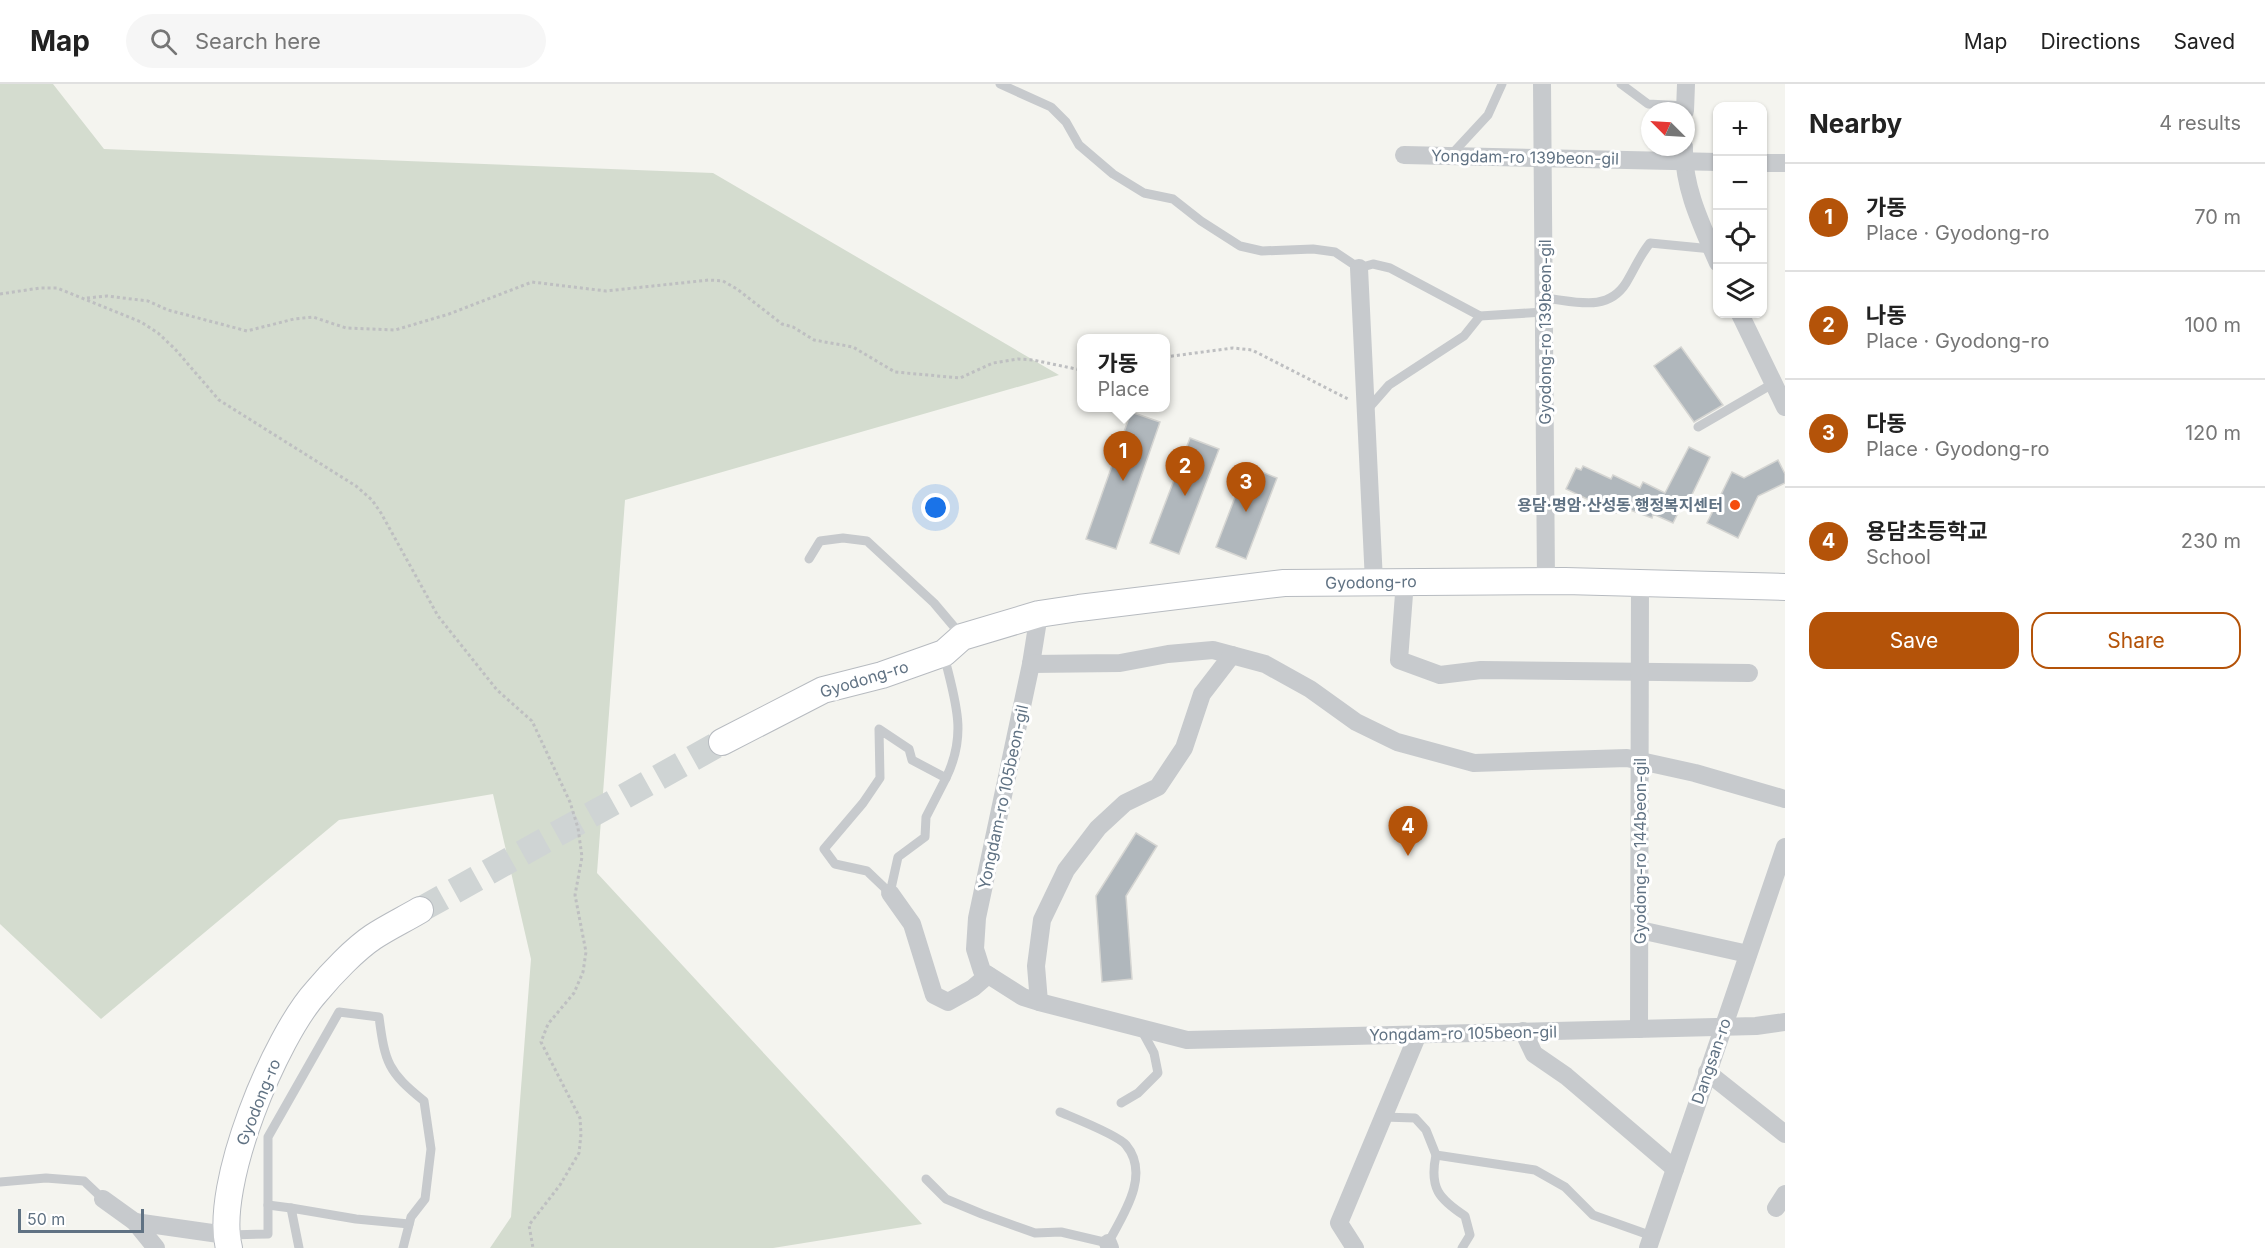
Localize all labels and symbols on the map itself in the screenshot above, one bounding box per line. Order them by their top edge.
north arrow [1641,102,1695,156]
street label: Yongdam-ro 139beon-gil [1431,145,1619,169]
street label: Gyodong-ro 139beon-gil [1535,239,1555,425]
pin: 1 [1104,432,1142,481]
pin: 2 [1166,446,1204,496]
pin: 3 [1226,462,1266,512]
your location [921,493,950,522]
place label: 용담·명암·산성동 행정복지센터 [1517,495,1723,515]
marker: 용담·명암·산성동 행정복지센터 [1728,498,1742,512]
street label: Gyodong-ro [1325,571,1417,593]
street label: Gyodong-ro [817,656,911,702]
street label: Yongdam-ro 105beon-gil [974,703,1032,891]
street label: Gyodong-ro 144beon-gil [1630,758,1650,944]
pin: 4 [1388,806,1428,856]
street label: Dangsan-ro [1687,1015,1735,1107]
street label: Yongdam-ro 105beon-gil [1369,1021,1557,1045]
street label: Gyodong-ro [232,1056,284,1148]
scale bar [18,1206,144,1234]

